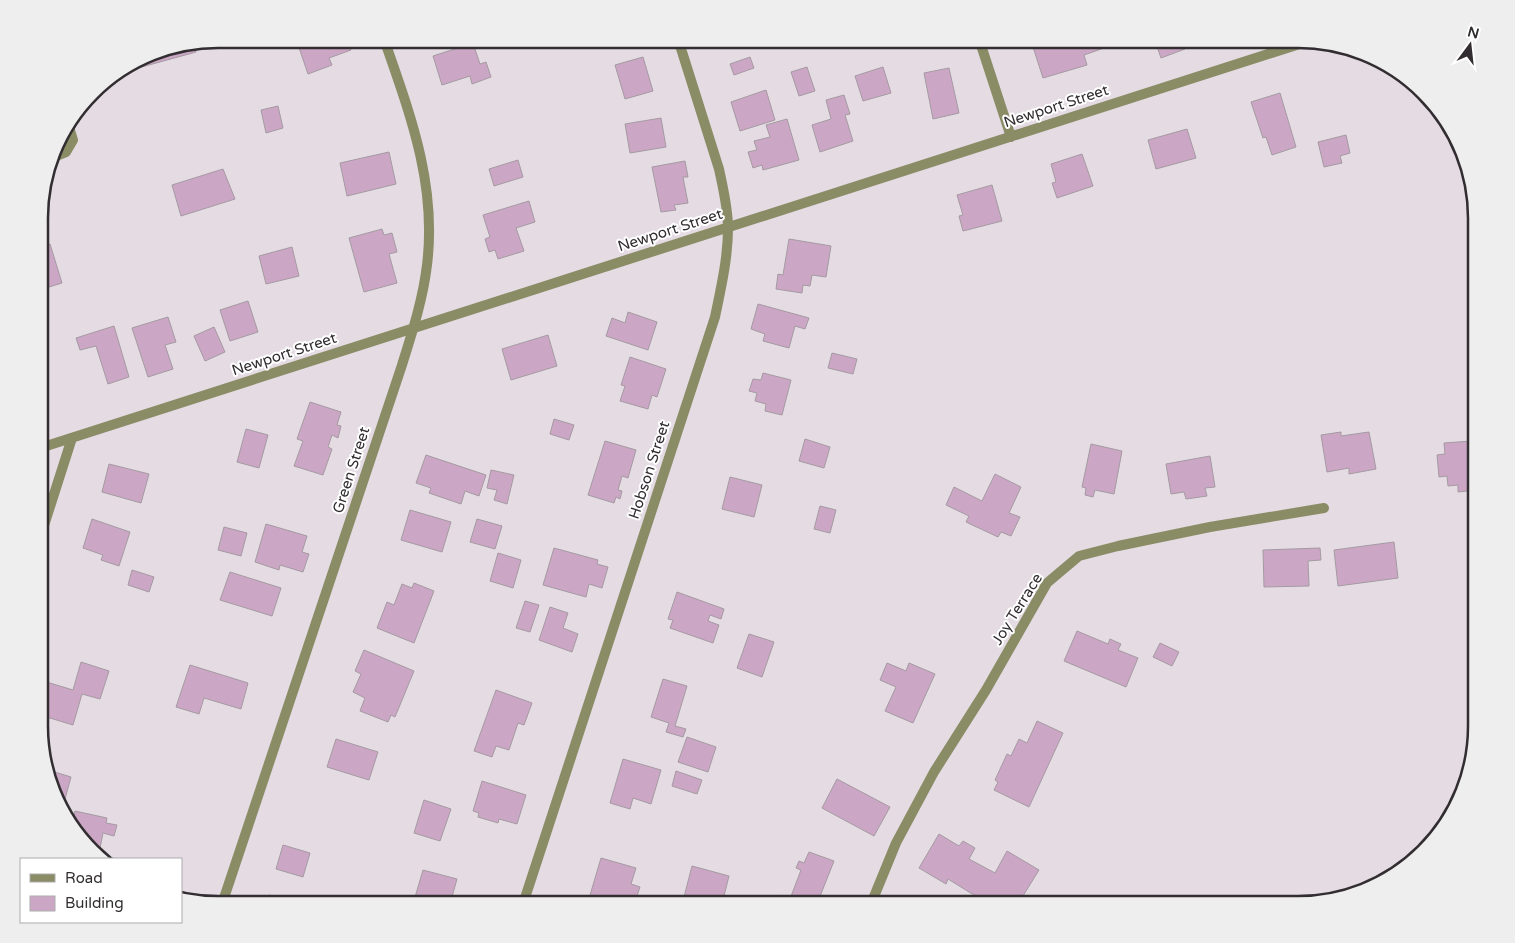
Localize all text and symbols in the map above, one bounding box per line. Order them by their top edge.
north arrow [1445,20,1495,70]
text: N [1466,23,1481,43]
street label: Newport Street [1001,81,1111,131]
street label: Newport Street [615,205,725,255]
street label: Newport Street [229,329,339,379]
street label: Hobson Street [625,418,673,521]
street label: Green Street [329,424,374,515]
street label: Joy Terrace [988,570,1046,648]
legend [20,858,182,923]
text: Road [65,869,103,887]
text: Building [65,894,124,912]

